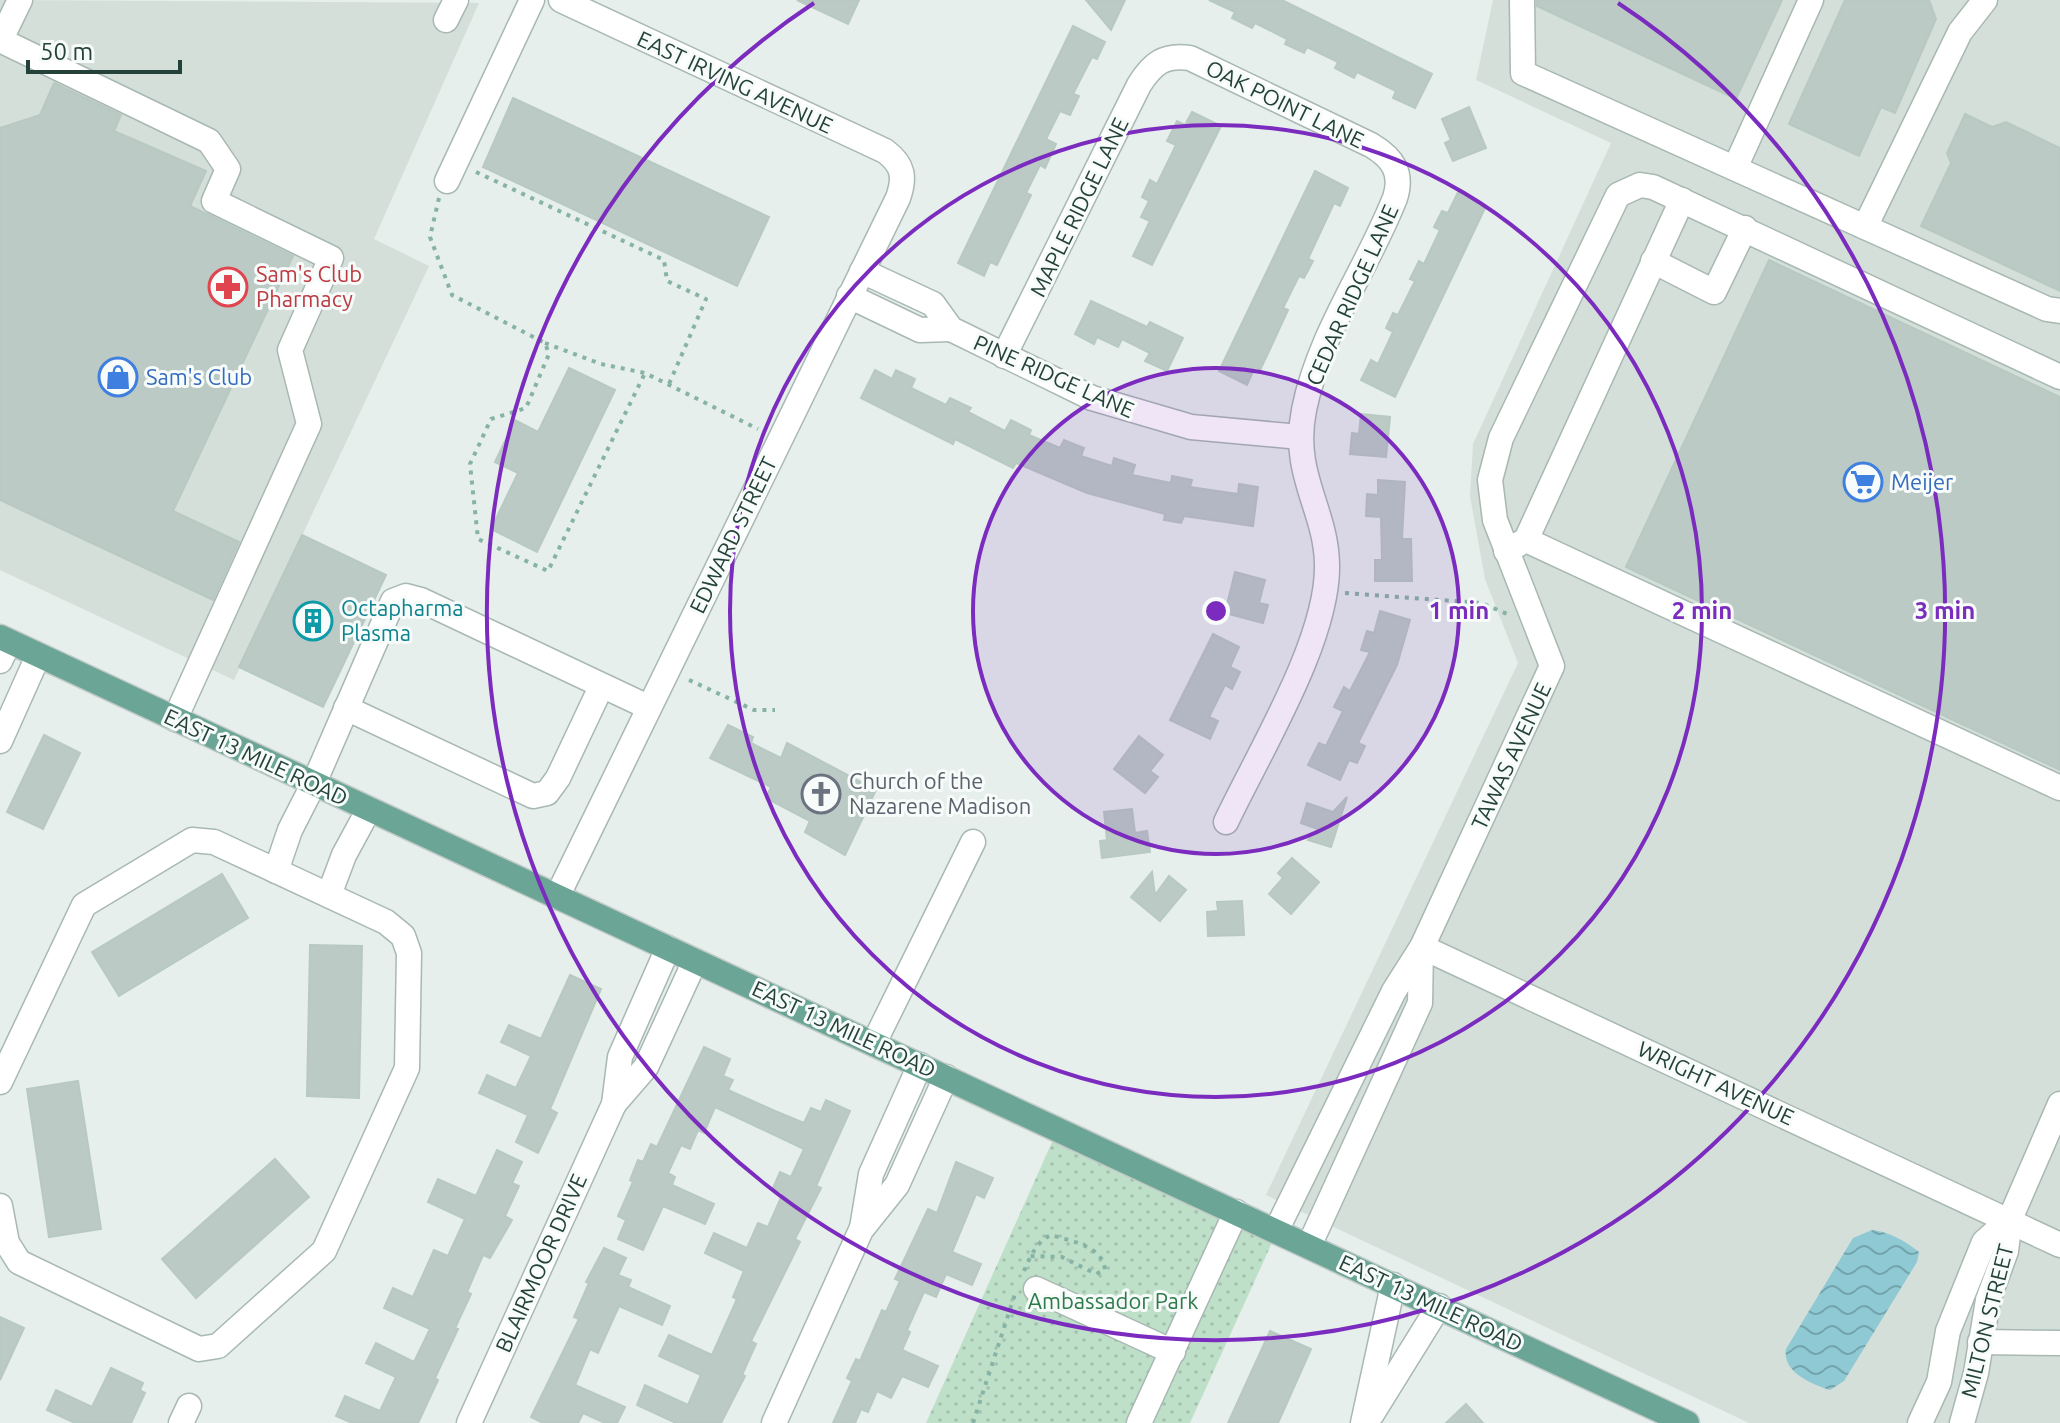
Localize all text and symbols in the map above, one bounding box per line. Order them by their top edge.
scale bar [28,24,180,74]
street label: EAST IRVING AVENUE [633,25,837,138]
text: 50 m [40,38,93,65]
street label: OAK POINT LANE [1202,54,1368,153]
street label: MAPLE RIDGE LANE [1024,113,1133,300]
street label: CEDAR RIDGE LANE [1300,201,1403,389]
place label: Sam's Club Pharmacy [256,261,362,311]
pharmacy icon: Sam's Club Pharmacy [207,266,249,308]
street label: PINE RIDGE LANE [970,329,1138,422]
shop icon: Sam's Club [97,356,139,398]
place label: Sam's Club [146,364,252,389]
street label: EDWARD STREET [684,453,781,617]
supermarket icon: Meijer [1842,461,1884,503]
place label: Meijer [1891,469,1954,494]
place label: Octapharma Plasma [341,595,464,645]
centre of rings [1202,597,1230,625]
text: 1 min [1429,597,1489,624]
text: 2 min [1672,597,1732,624]
text: 3 min [1915,597,1975,624]
building icon: Octapharma Plasma [292,600,334,642]
street label: TAWAS AVENUE [1466,678,1555,833]
street label: EAST 13 MILE ROAD [160,703,352,810]
place label: Church of the Nazarene Madison [849,768,1031,818]
church icon: Church of the Nazarene Madison [800,773,842,815]
street label: EAST 13 MILE ROAD [748,975,940,1082]
street label: WRIGHT AVENUE [1634,1035,1798,1130]
street label: BLAIRMOOR DRIVE [490,1170,591,1356]
street label: MILTON STREET [1955,1241,2018,1400]
street label: EAST 13 MILE ROAD [1335,1249,1527,1356]
park label: Ambassador Park [1028,1288,1198,1313]

